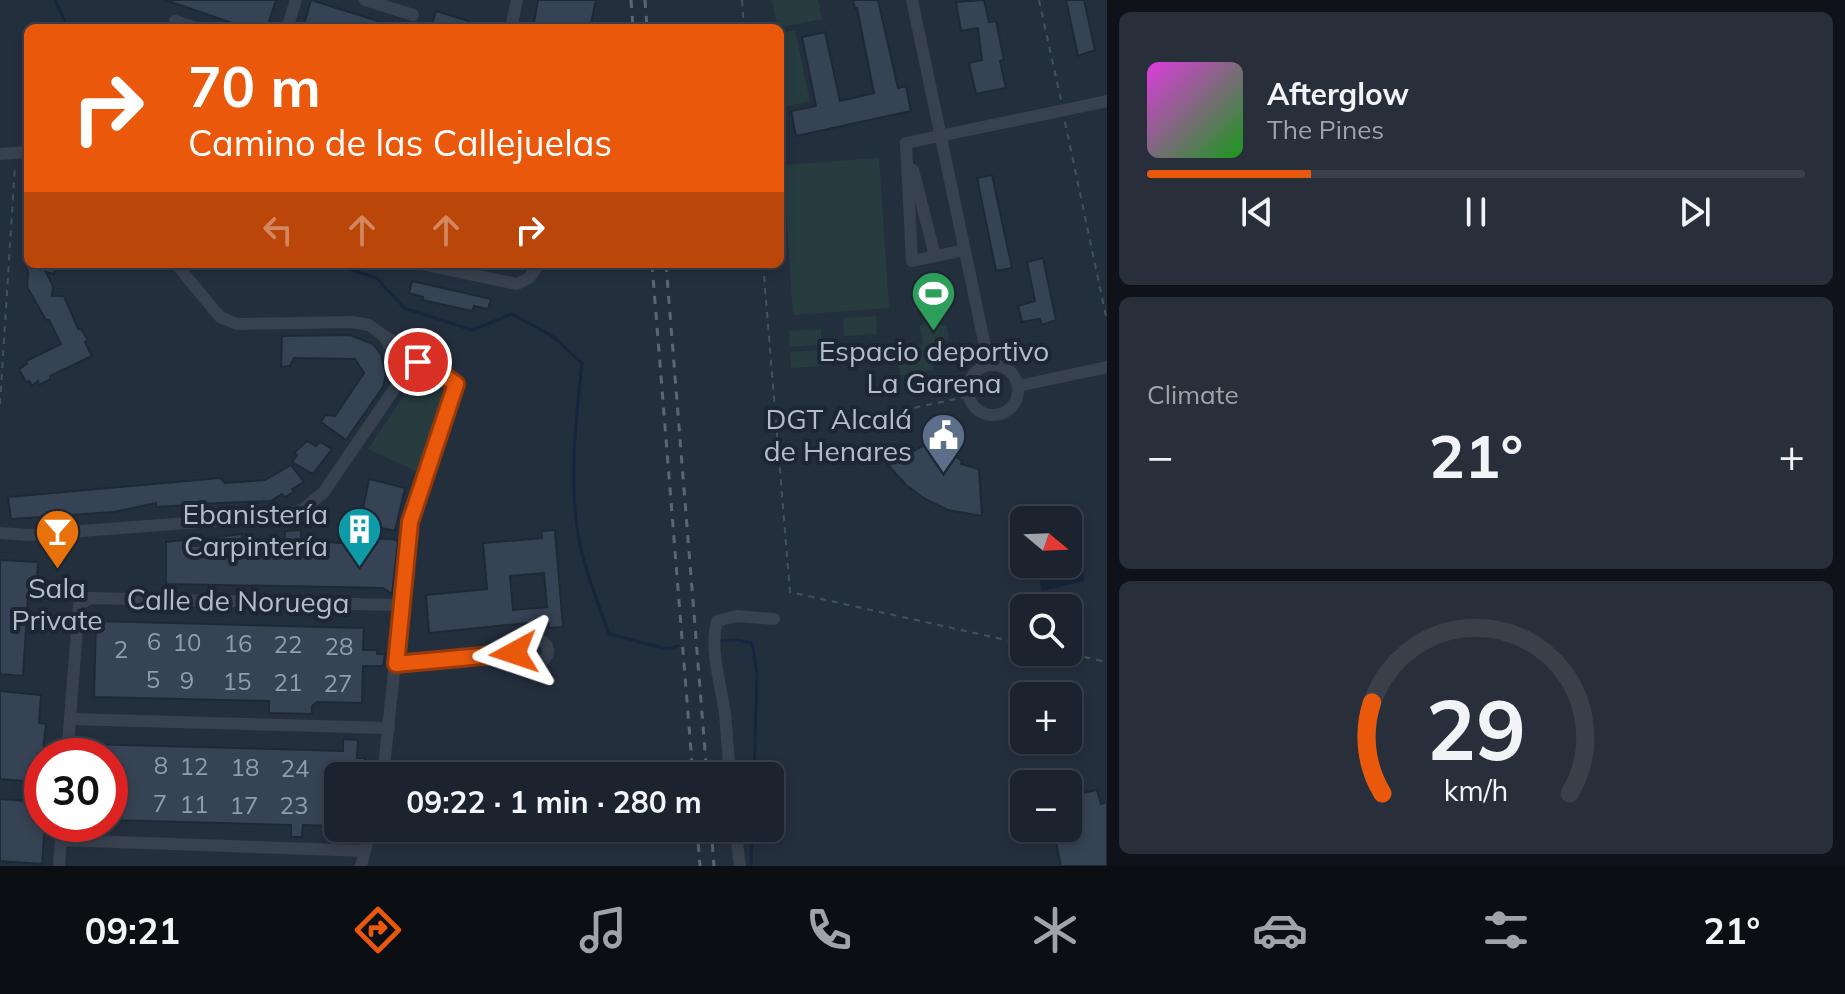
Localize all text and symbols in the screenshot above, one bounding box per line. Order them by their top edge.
text: 70 m [188,51,321,121]
icon: right [56,56,160,160]
text: Afterglow [1267,75,1409,113]
text: The Pines [1267,113,1384,146]
text: Camino de las Callejuelas [188,120,612,165]
icon: previous [1235,190,1279,234]
icon: pause [1454,190,1498,234]
icon: next [1673,190,1717,234]
icon: left [256,208,300,252]
icon: ahead [340,208,384,252]
icon: ahead [424,208,468,252]
icon: right [508,208,552,252]
sports icon: Espacio deportivo La Garena [910,270,958,333]
pin [384,328,452,396]
place label: Espacio deportivo La Garena [819,333,1049,400]
icon: arrive [396,340,440,384]
text: Climate [1147,378,1239,411]
place label: DGT Alcalá de Henares [764,401,912,468]
public building icon: DGT Alcalá de Henares [919,411,967,474]
text: 21° [1429,418,1523,493]
text: − [1147,428,1173,483]
text: + [1779,428,1805,483]
place label: Ebanistería Carpintería [183,496,328,563]
building icon: Ebanistería Carpintería [335,506,383,569]
north arrow [1010,506,1082,578]
map controls [1010,506,1082,842]
bar icon: Sala Private [33,507,81,570]
place label: Sala Private [11,570,103,637]
street label: Calle de Noruega [126,581,350,620]
button: search [1010,594,1082,666]
position arrow [472,611,556,695]
house number: 6 [147,626,161,656]
house number: 10 [173,627,201,657]
house number: 16 [224,628,252,658]
house number: 22 [274,629,302,659]
house number: 28 [325,631,353,661]
house number: 2 [114,634,128,664]
house number: 5 [146,664,160,694]
house number: 9 [180,665,194,695]
house number: 15 [223,666,251,696]
house number: 21 [274,667,302,697]
house number: 27 [324,668,352,698]
text: 29 [1426,675,1526,780]
button: + [1010,682,1082,754]
speed limit sign: 30 [24,738,128,842]
house number: 8 [154,750,168,780]
house number: 12 [180,751,208,781]
house number: 18 [231,752,259,782]
house number: 24 [281,753,309,783]
button: − [1010,770,1082,842]
text: km/h [1444,772,1508,808]
text: 09:22 · 1 min · 280 m [406,783,702,821]
house number: 7 [153,788,167,818]
house number: 11 [180,789,208,819]
house number: 17 [230,790,258,820]
house number: 23 [280,790,308,820]
icon: directions [350,902,406,958]
icon: music [575,902,631,958]
icon: phone [801,902,857,958]
icon: climate [1027,902,1083,958]
icon: car [1252,902,1308,958]
icon: filters [1478,902,1534,958]
text: 09:21 [85,908,180,953]
text: 21° [1703,908,1760,953]

